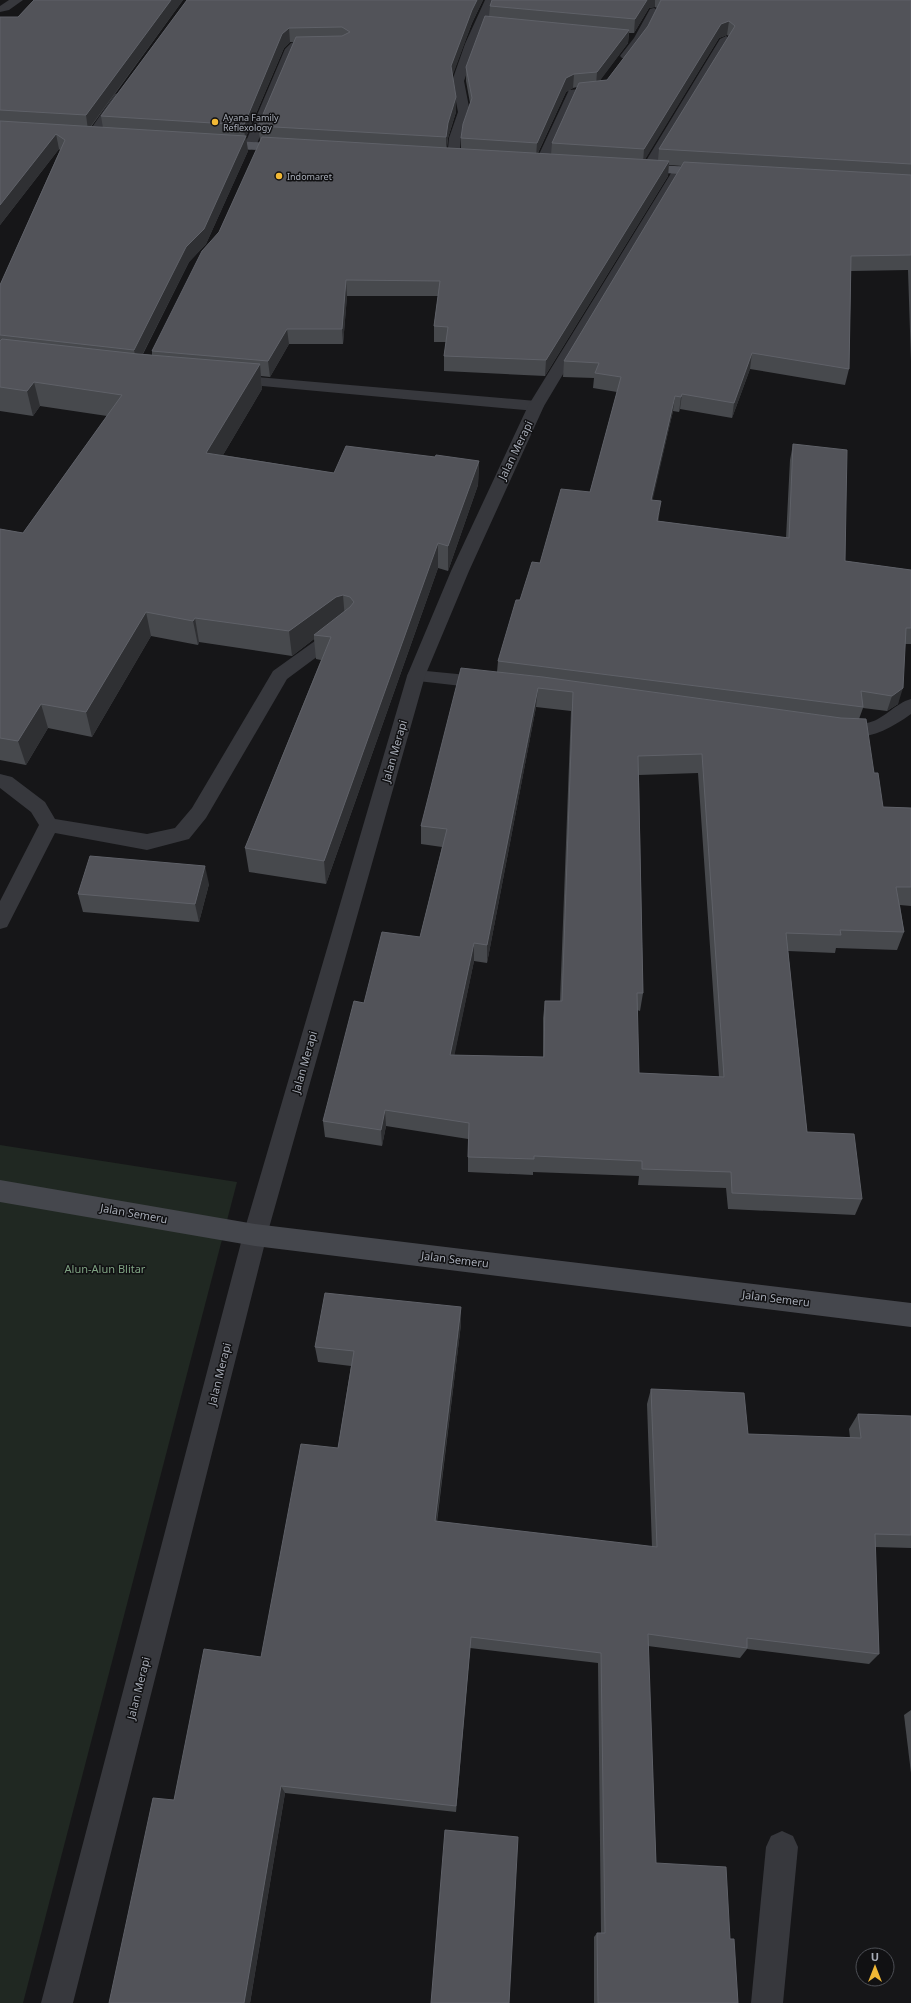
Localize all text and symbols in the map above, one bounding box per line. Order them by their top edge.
place label: Ayana Family Reflexology [223,111,279,134]
marker: Ayana Family Reflexology [210,117,220,127]
place label: Indomaret [287,170,333,183]
marker: Indomaret [274,171,284,181]
street label: Jalan Merapi [494,418,536,483]
street label: Jalan Merapi [378,718,410,785]
street label: Jalan Merapi [288,1029,320,1096]
street label: Jalan Semeru [98,1200,169,1226]
street label: Jalan Semeru [419,1247,490,1271]
park label: Alun-Alun Blitar [65,1261,146,1276]
street label: Jalan Semeru [740,1286,811,1310]
street label: Jalan Merapi [204,1341,234,1408]
street label: Jalan Merapi [123,1655,153,1722]
north arrow [855,1947,895,1987]
text: U [871,1949,879,1964]

